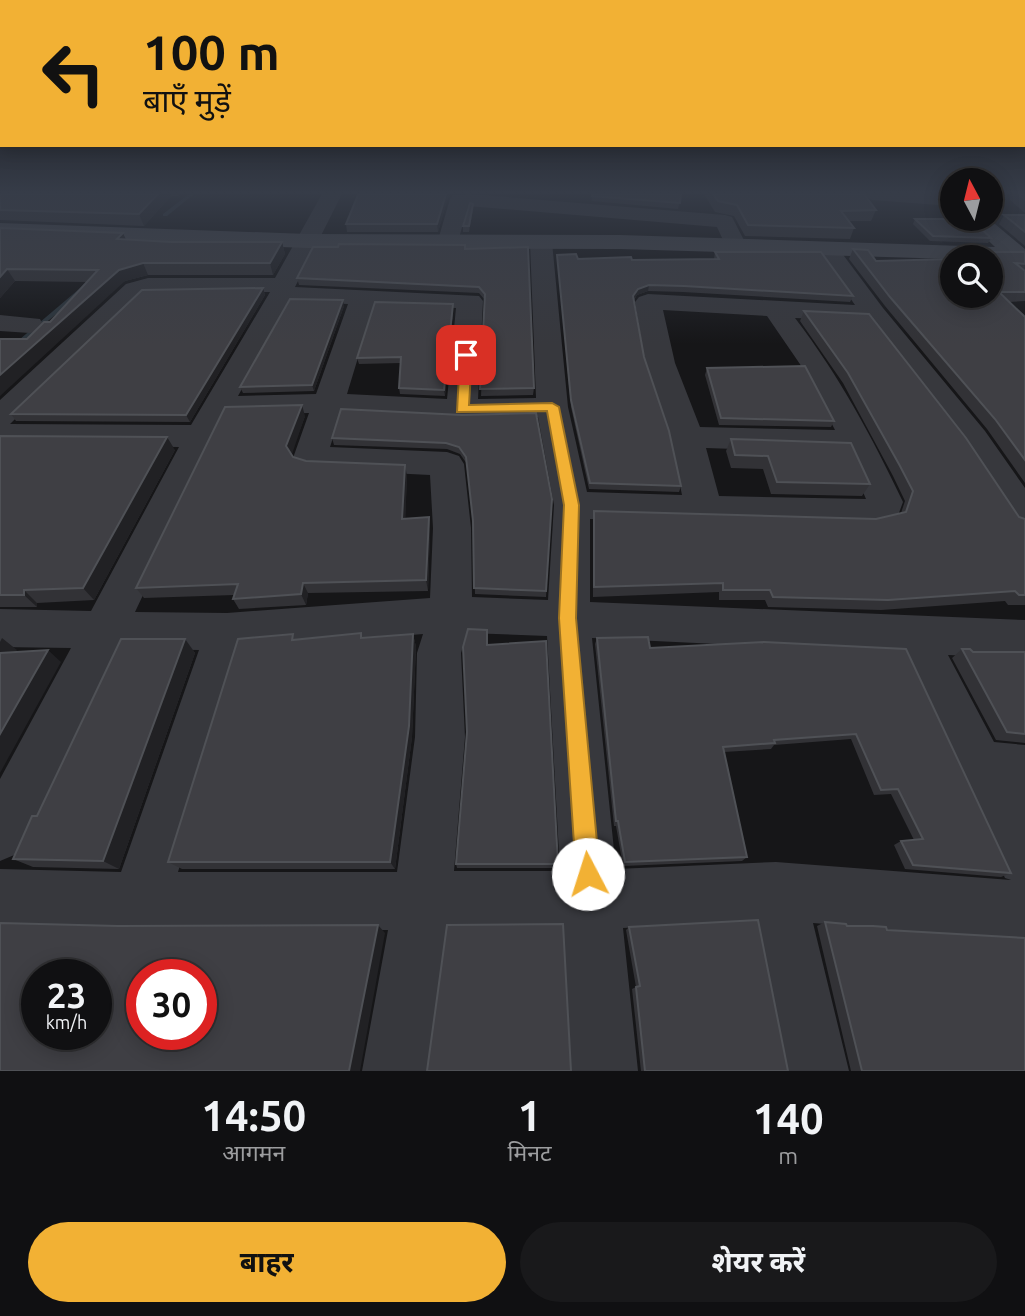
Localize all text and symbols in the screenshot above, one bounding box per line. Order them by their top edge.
text: 100 m [143,24,280,79]
icon: left [28,28,119,119]
text: बाएँ मुड़ें [143,82,231,118]
north arrow [940,168,1003,231]
map controls [940,168,1003,308]
button: search [940,245,1003,308]
pin [436,325,496,385]
icon: arrive [447,336,485,374]
position arrow [551,837,625,911]
speed limit sign: 30 [126,959,217,1050]
text: 23 [47,975,86,1015]
text: km/h [46,1012,87,1032]
text: 14:50 [201,1092,306,1139]
text: 1 [518,1092,541,1139]
text: 140 [753,1095,824,1142]
text: आगमन [222,1140,285,1165]
text: मिनट [507,1140,552,1165]
text: m [778,1143,798,1168]
button: बाहर [28,1222,506,1302]
button: शेयर करें [520,1222,997,1302]

